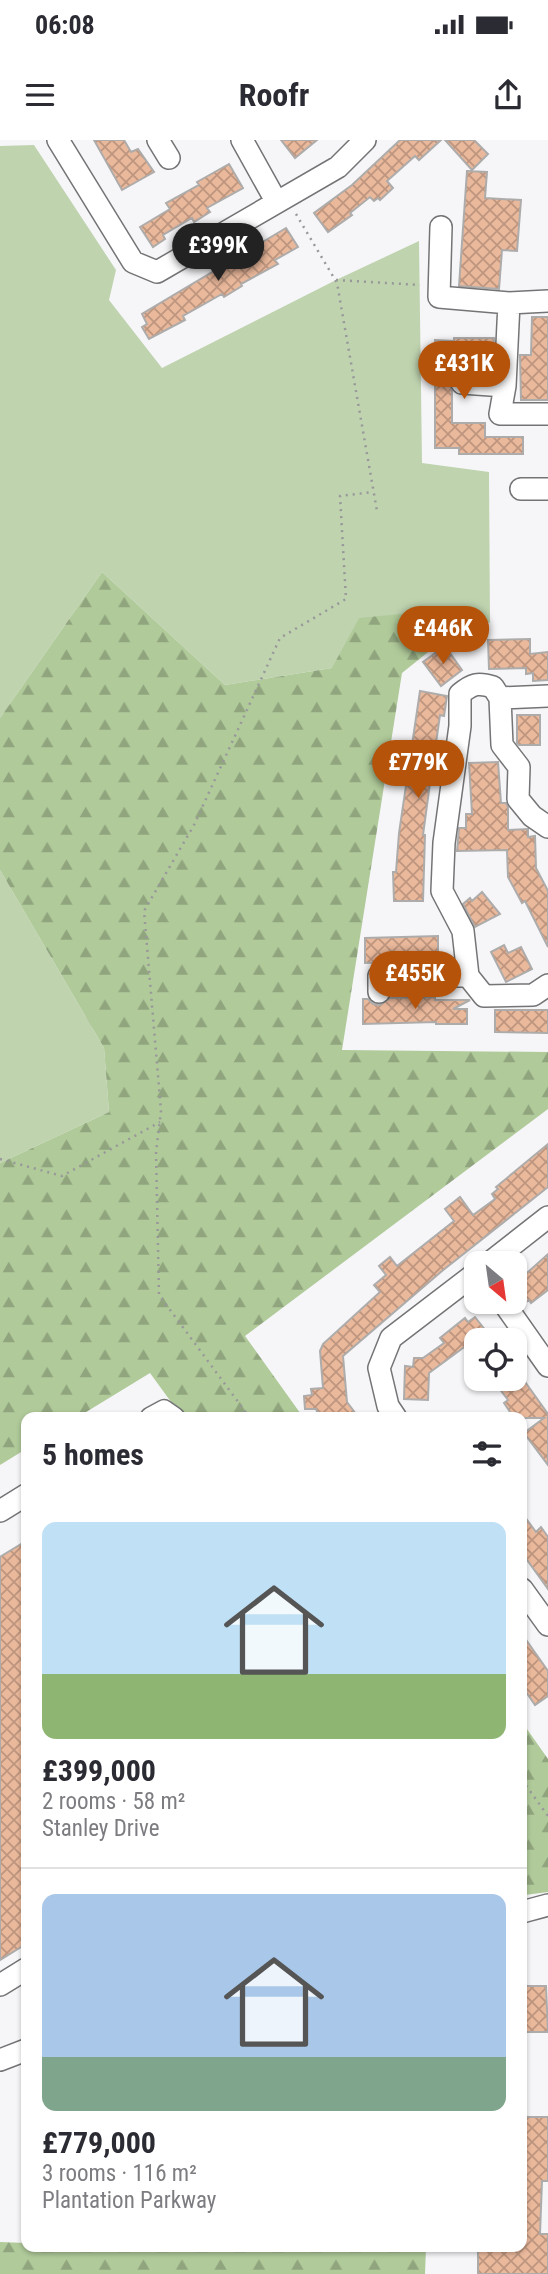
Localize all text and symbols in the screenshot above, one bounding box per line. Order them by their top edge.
text: 06:08 [35,10,95,40]
icon: menu [21,76,59,114]
text: Roofr [239,76,309,114]
icon: share [489,76,527,114]
pin: £399K [169,223,267,283]
text: £399K [188,232,248,259]
pin: £431K [415,342,513,401]
text: £431K [434,350,494,377]
pin: £446K [394,606,492,666]
text: £446K [413,615,473,642]
pin: £779K [369,740,467,800]
text: £779K [388,749,448,776]
pin: £455K [366,952,464,1011]
text: £455K [385,960,445,987]
north arrow [464,1251,527,1314]
map controls [464,1251,527,1391]
button: locate [464,1328,527,1391]
icon: filters [468,1435,506,1473]
text: 5 homes [42,1437,144,1472]
icon: home [211,1567,337,1693]
text: £399,000 [42,1753,156,1788]
text: 2 rooms · 58 m² [42,1788,185,1815]
text: Stanley Drive [42,1815,160,1842]
icon: home [211,1939,337,2065]
text: £779,000 [42,2125,156,2160]
text: 3 rooms · 116 m² [42,2160,197,2187]
text: Plantation Parkway [42,2187,216,2214]

